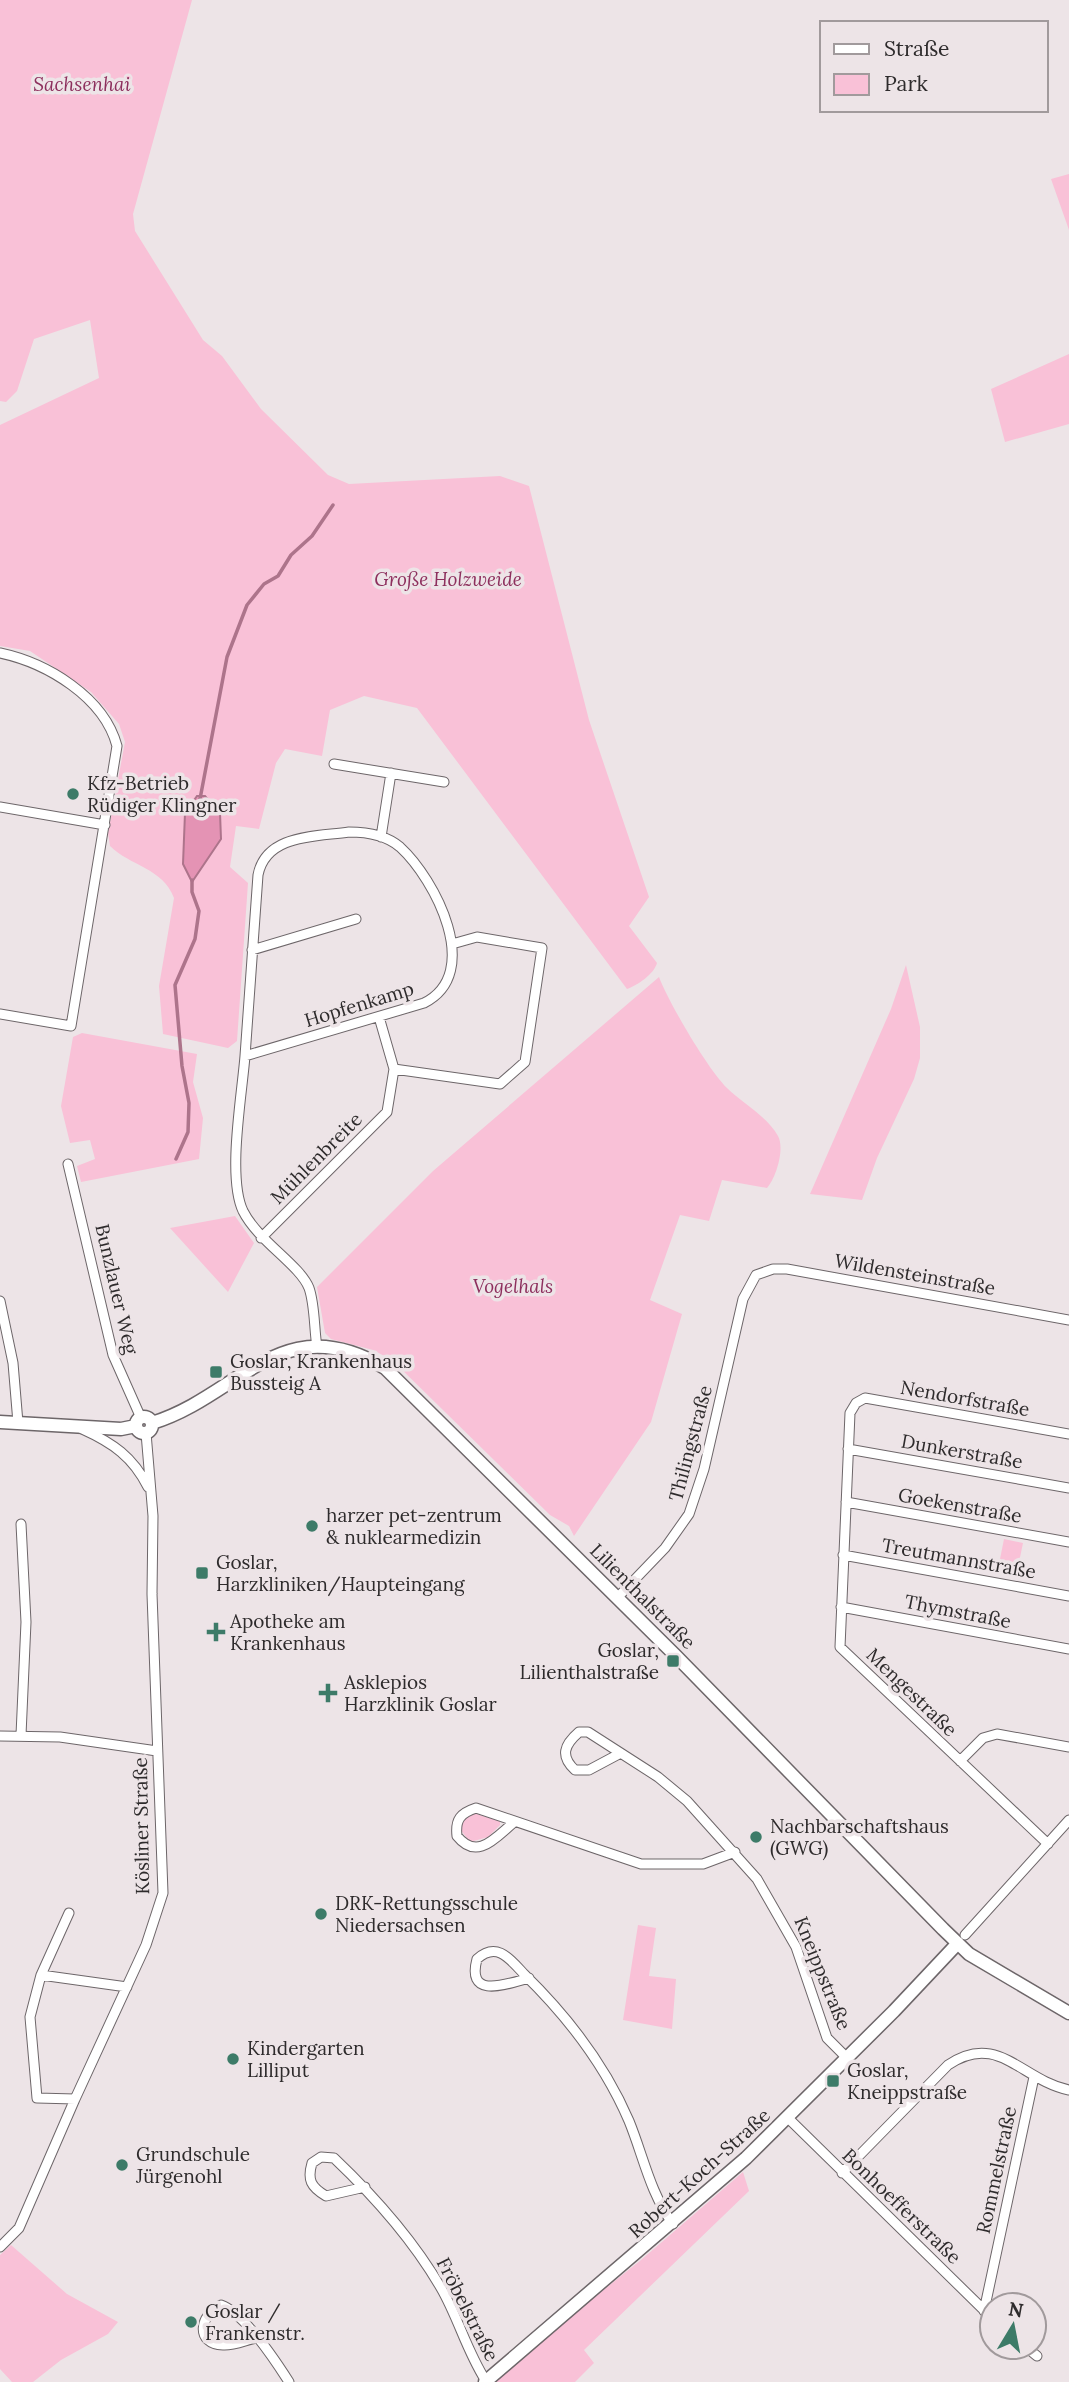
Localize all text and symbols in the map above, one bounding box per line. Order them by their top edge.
legend [820,21,1048,112]
text: Straße [884,35,949,62]
text: Park [884,70,928,97]
park label: Sachsenhai [33,72,131,96]
park label: Große Holzweide [374,567,522,591]
place label: Kfz-Betrieb Rüdiger Klingner [87,771,237,817]
marker: Kfz-Betrieb Rüdiger Klingner [65,786,81,802]
street label: Hopfenkamp [301,976,417,1032]
street label: Mühlenbreite [265,1107,367,1209]
street label: Bunzlauer Weg [90,1222,144,1357]
street label: Wildensteinstraße [833,1248,997,1300]
park label: Vogelhals [473,1274,553,1298]
place label: Goslar, Krankenhaus Bussteig A [230,1349,412,1395]
marker: Goslar, Krankenhaus Bussteig A [208,1364,224,1380]
street label: Nendorfstraße [899,1375,1031,1421]
street label: Thilingstraße [663,1383,717,1503]
street label: Dunkerstraße [899,1429,1025,1473]
street label: Goekenstraße [896,1482,1024,1528]
place label: harzer pet-zentrum & nuklearmedizin [326,1503,502,1549]
marker: harzer pet-zentrum & nuklearmedizin [304,1518,320,1534]
street label: Treutmannstraße [880,1533,1038,1583]
street label: Lilienthalstraße [585,1538,701,1654]
place label: Goslar, Harzkliniken/Haupteingang [216,1550,465,1597]
marker: Goslar, Harzkliniken/Haupteingang [194,1565,210,1581]
street label: Thymstraße [903,1589,1013,1633]
place label: Apotheke am Krankenhaus [229,1609,346,1655]
marker: Apotheke am Krankenhaus [208,1624,224,1640]
place label: Goslar, Lilienthalstraße [520,1638,659,1684]
street label: Mengestraße [862,1643,962,1741]
marker: Goslar, Lilienthalstraße [665,1653,681,1669]
place label: Asklepios Harzklinik Goslar [343,1670,498,1716]
marker: Asklepios Harzklinik Goslar [318,1683,338,1703]
street label: Kösliner Straße [128,1757,154,1895]
place label: Nachbarschaftshaus (GWG) [770,1814,949,1861]
marker: Nachbarschaftshaus (GWG) [748,1829,764,1845]
place label: DRK-Rettungsschule Niedersachsen [335,1891,518,1937]
marker: DRK-Rettungsschule Niedersachsen [313,1906,329,1922]
street label: Kneippstraße [789,1913,857,2033]
place label: Kindergarten Lilliput [247,2036,365,2082]
marker: Kindergarten Lilliput [225,2051,241,2067]
place label: Goslar, Kneippstraße [847,2058,967,2104]
marker: Goslar, Kneippstraße [825,2073,841,2089]
street label: Robert-Koch-Straße [623,2103,775,2243]
street label: Rommelstraße [971,2104,1021,2236]
place label: Grundschule Jürgenohl [135,2142,250,2188]
street label: Bonhoefferstraße [838,2143,966,2269]
marker: Grundschule Jürgenohl [114,2157,130,2173]
street label: Fröbelstraße [432,2253,504,2365]
north arrow [978,2291,1048,2361]
text: N [1007,2296,1026,2322]
place label: Goslar / Frankenstr. [205,2299,305,2345]
marker: Goslar / Frankenstr. [183,2314,199,2330]

